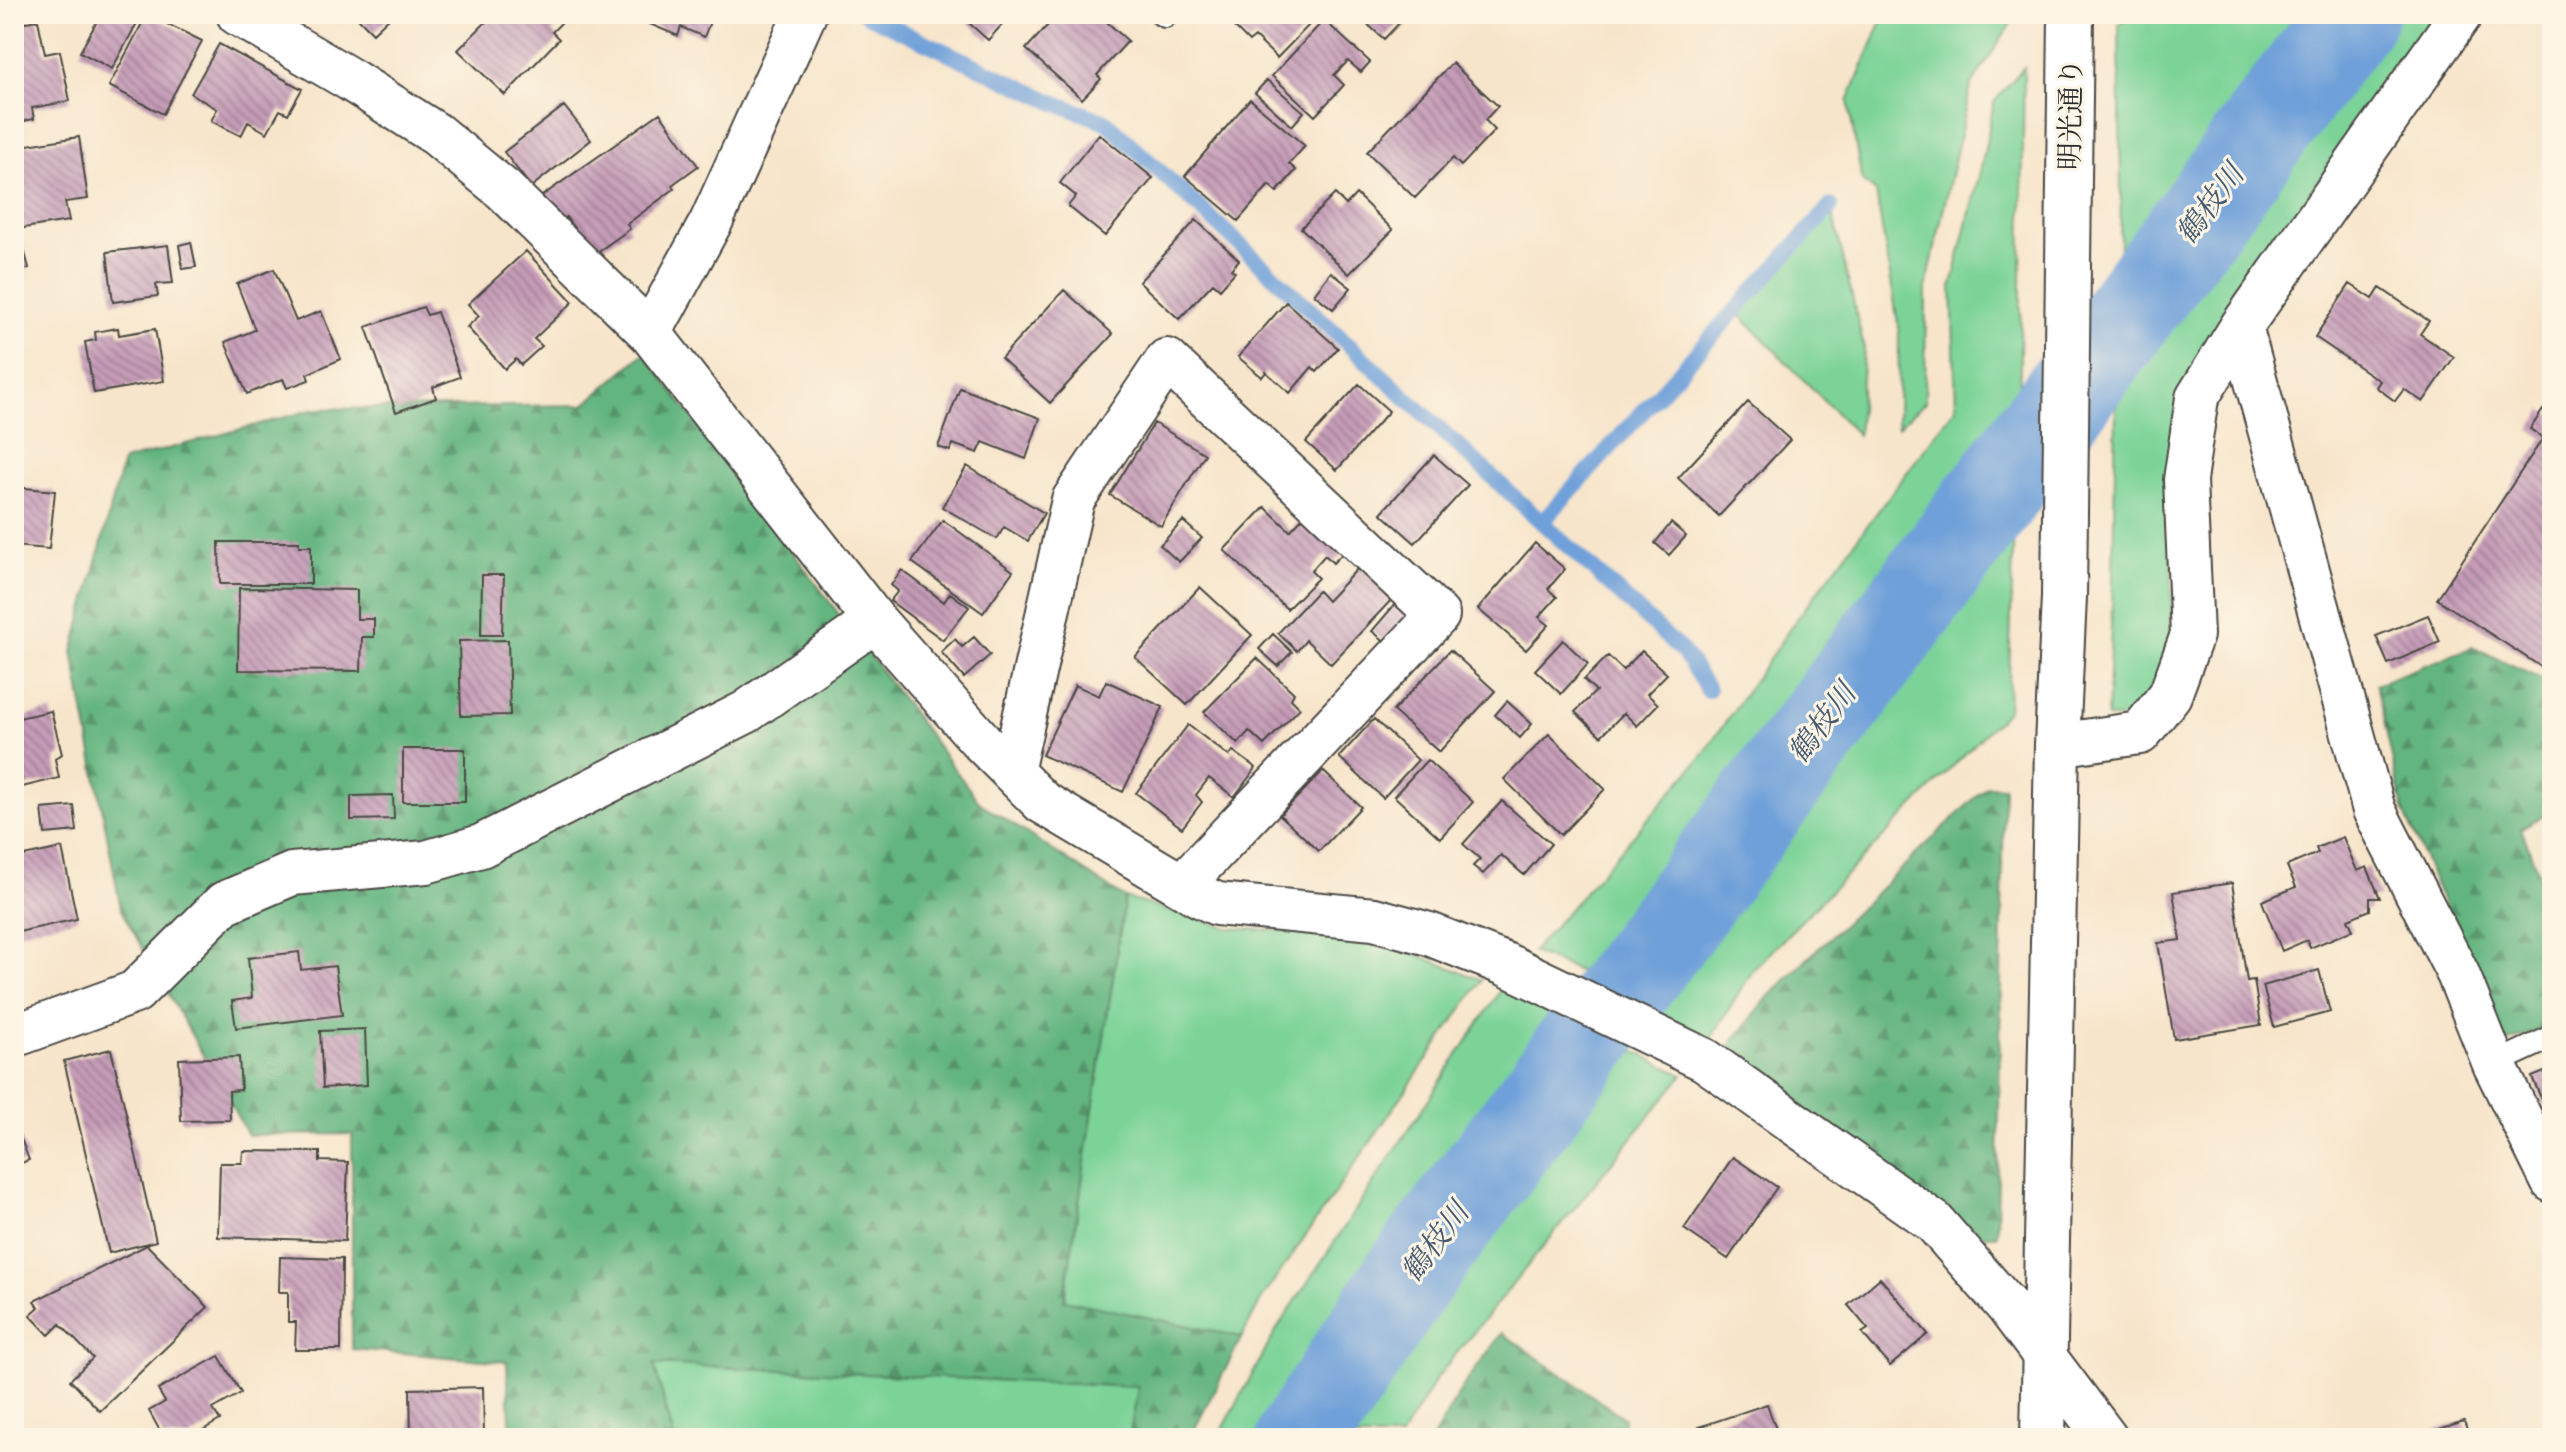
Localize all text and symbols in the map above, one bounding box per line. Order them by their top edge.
street label: 明光通り [2054,58,2091,170]
water label: 鶴枝川 [2169,155,2256,253]
water label: 鶴枝川 [1781,674,1868,772]
water label: 鶴枝川 [1394,1193,1481,1291]

